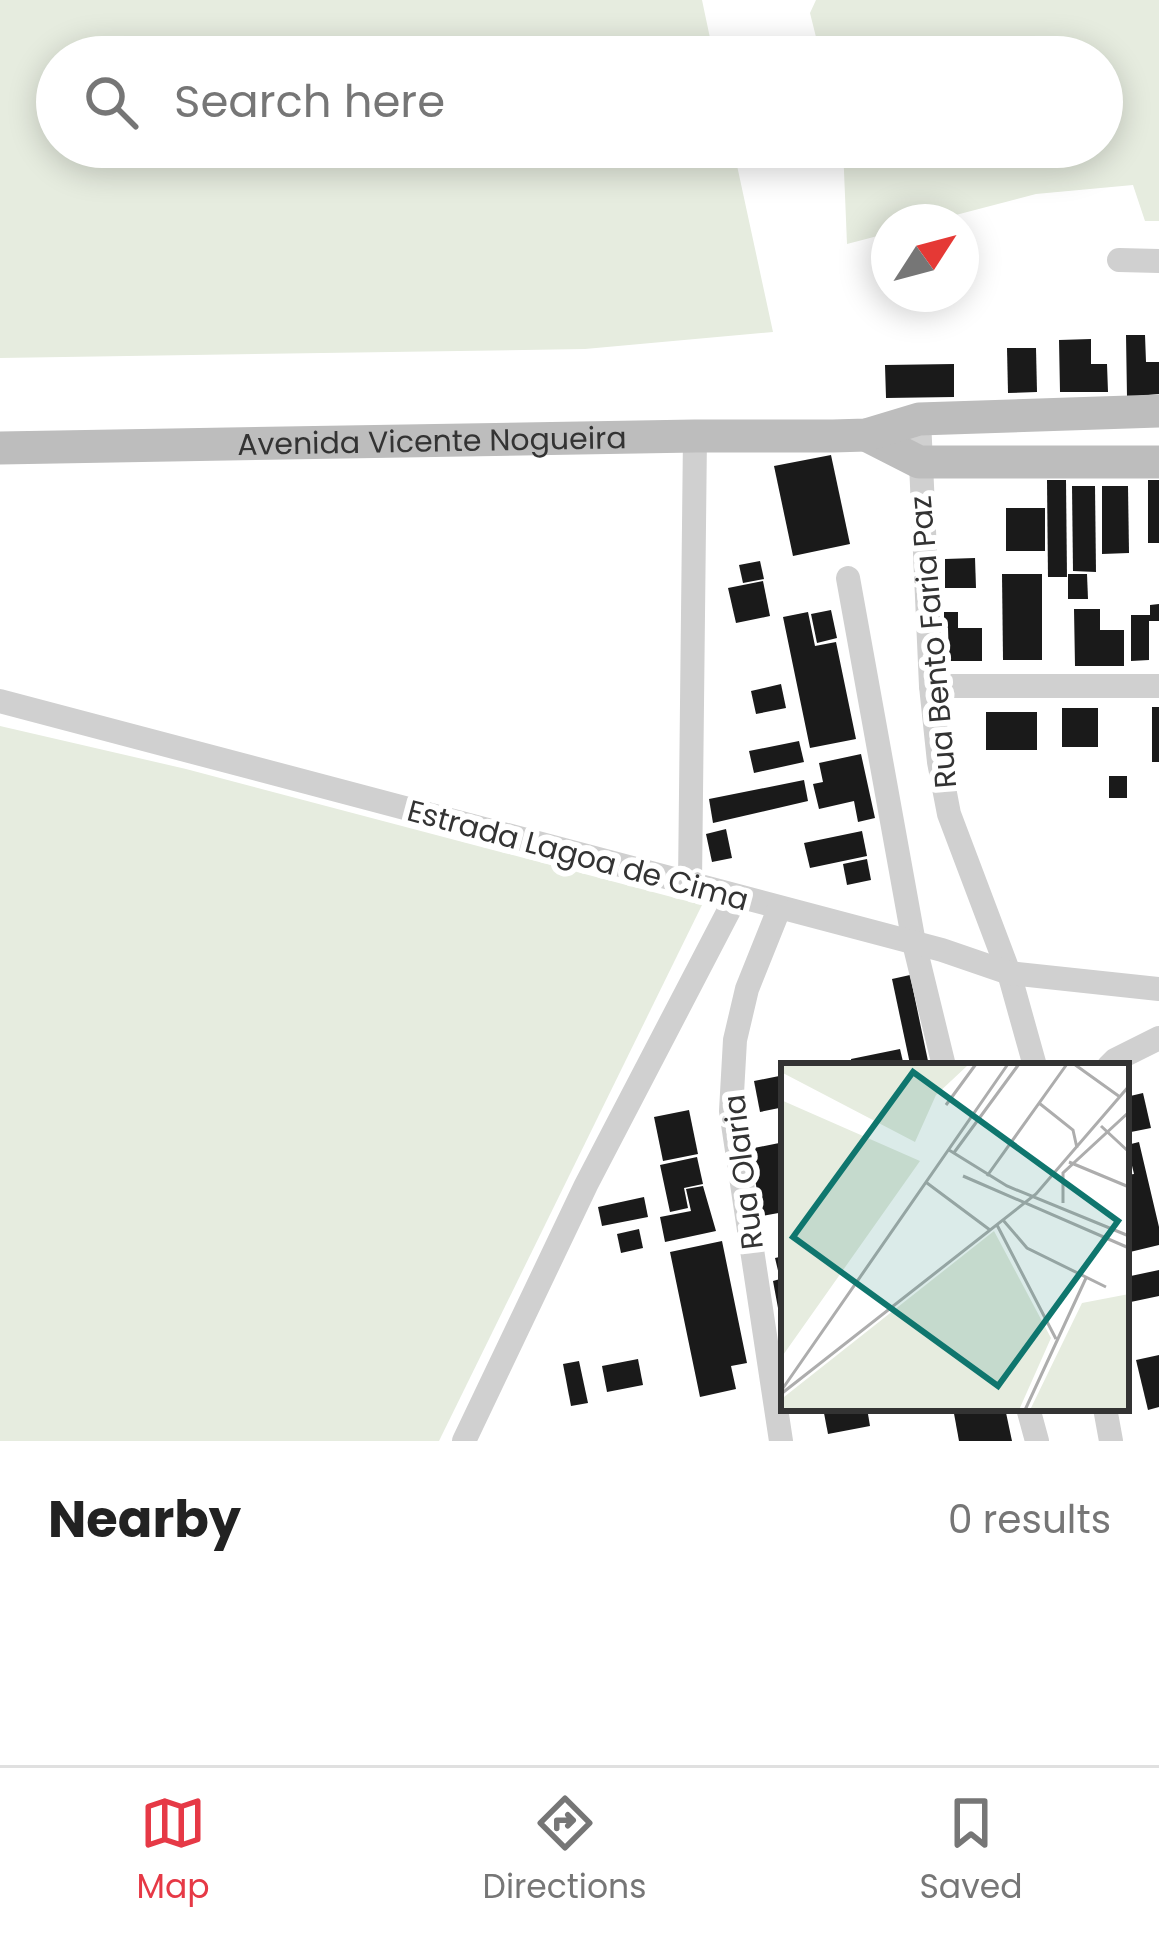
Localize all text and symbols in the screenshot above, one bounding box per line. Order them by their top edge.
search box [36,36,1123,168]
icon: search [78,69,144,135]
text: Search here [174,70,445,133]
north arrow [871,204,979,312]
street label: Avenida Vicente Nogueira [237,416,627,465]
street label: Rua Bento Faria Paz [899,494,967,790]
street label: Estrada Lagoa de Cima [403,789,753,921]
inset map [781,1063,1129,1411]
street label: Rua Olaria [712,1092,774,1252]
text: Nearby [48,1483,241,1555]
text: 0 results [948,1492,1111,1547]
tab: Map [137,1790,210,1912]
tab: Directions [483,1790,646,1912]
tab: Saved [920,1790,1022,1912]

